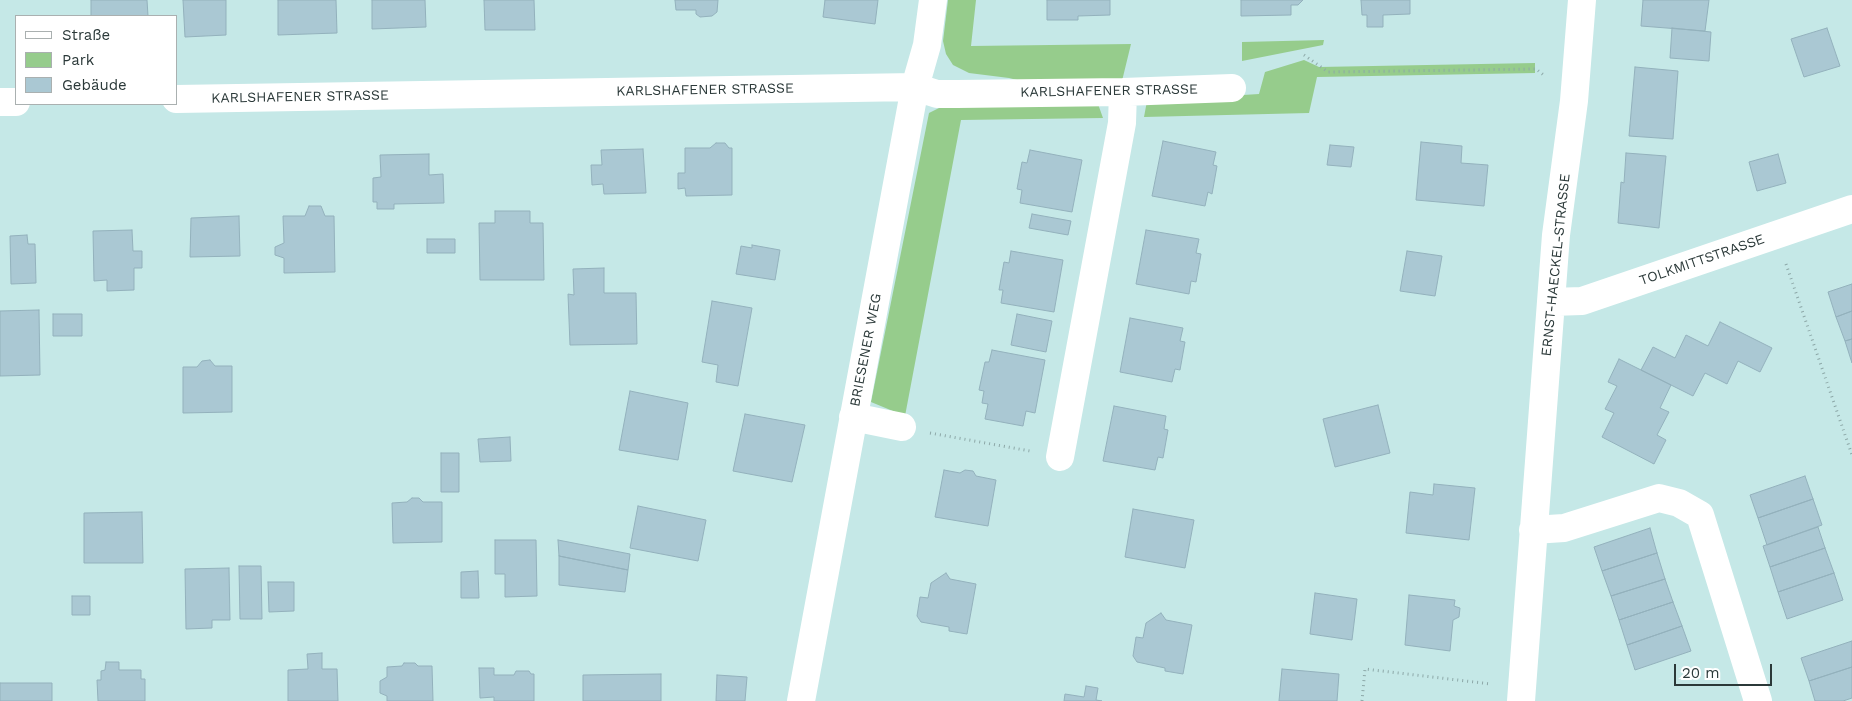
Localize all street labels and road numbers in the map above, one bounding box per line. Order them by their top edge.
street label: KARLSHAFENER STRASSE [616,80,794,100]
street label: KARLSHAFENER STRASSE [1020,81,1198,101]
street label: KARLSHAFENER STRASSE [211,87,389,107]
street label: ERNST-HAECKEL-STRASSE [1538,173,1574,357]
street label: TOLKMITTSTRASSE [1637,231,1767,289]
street label: BRIESENER WEG [847,292,885,408]

